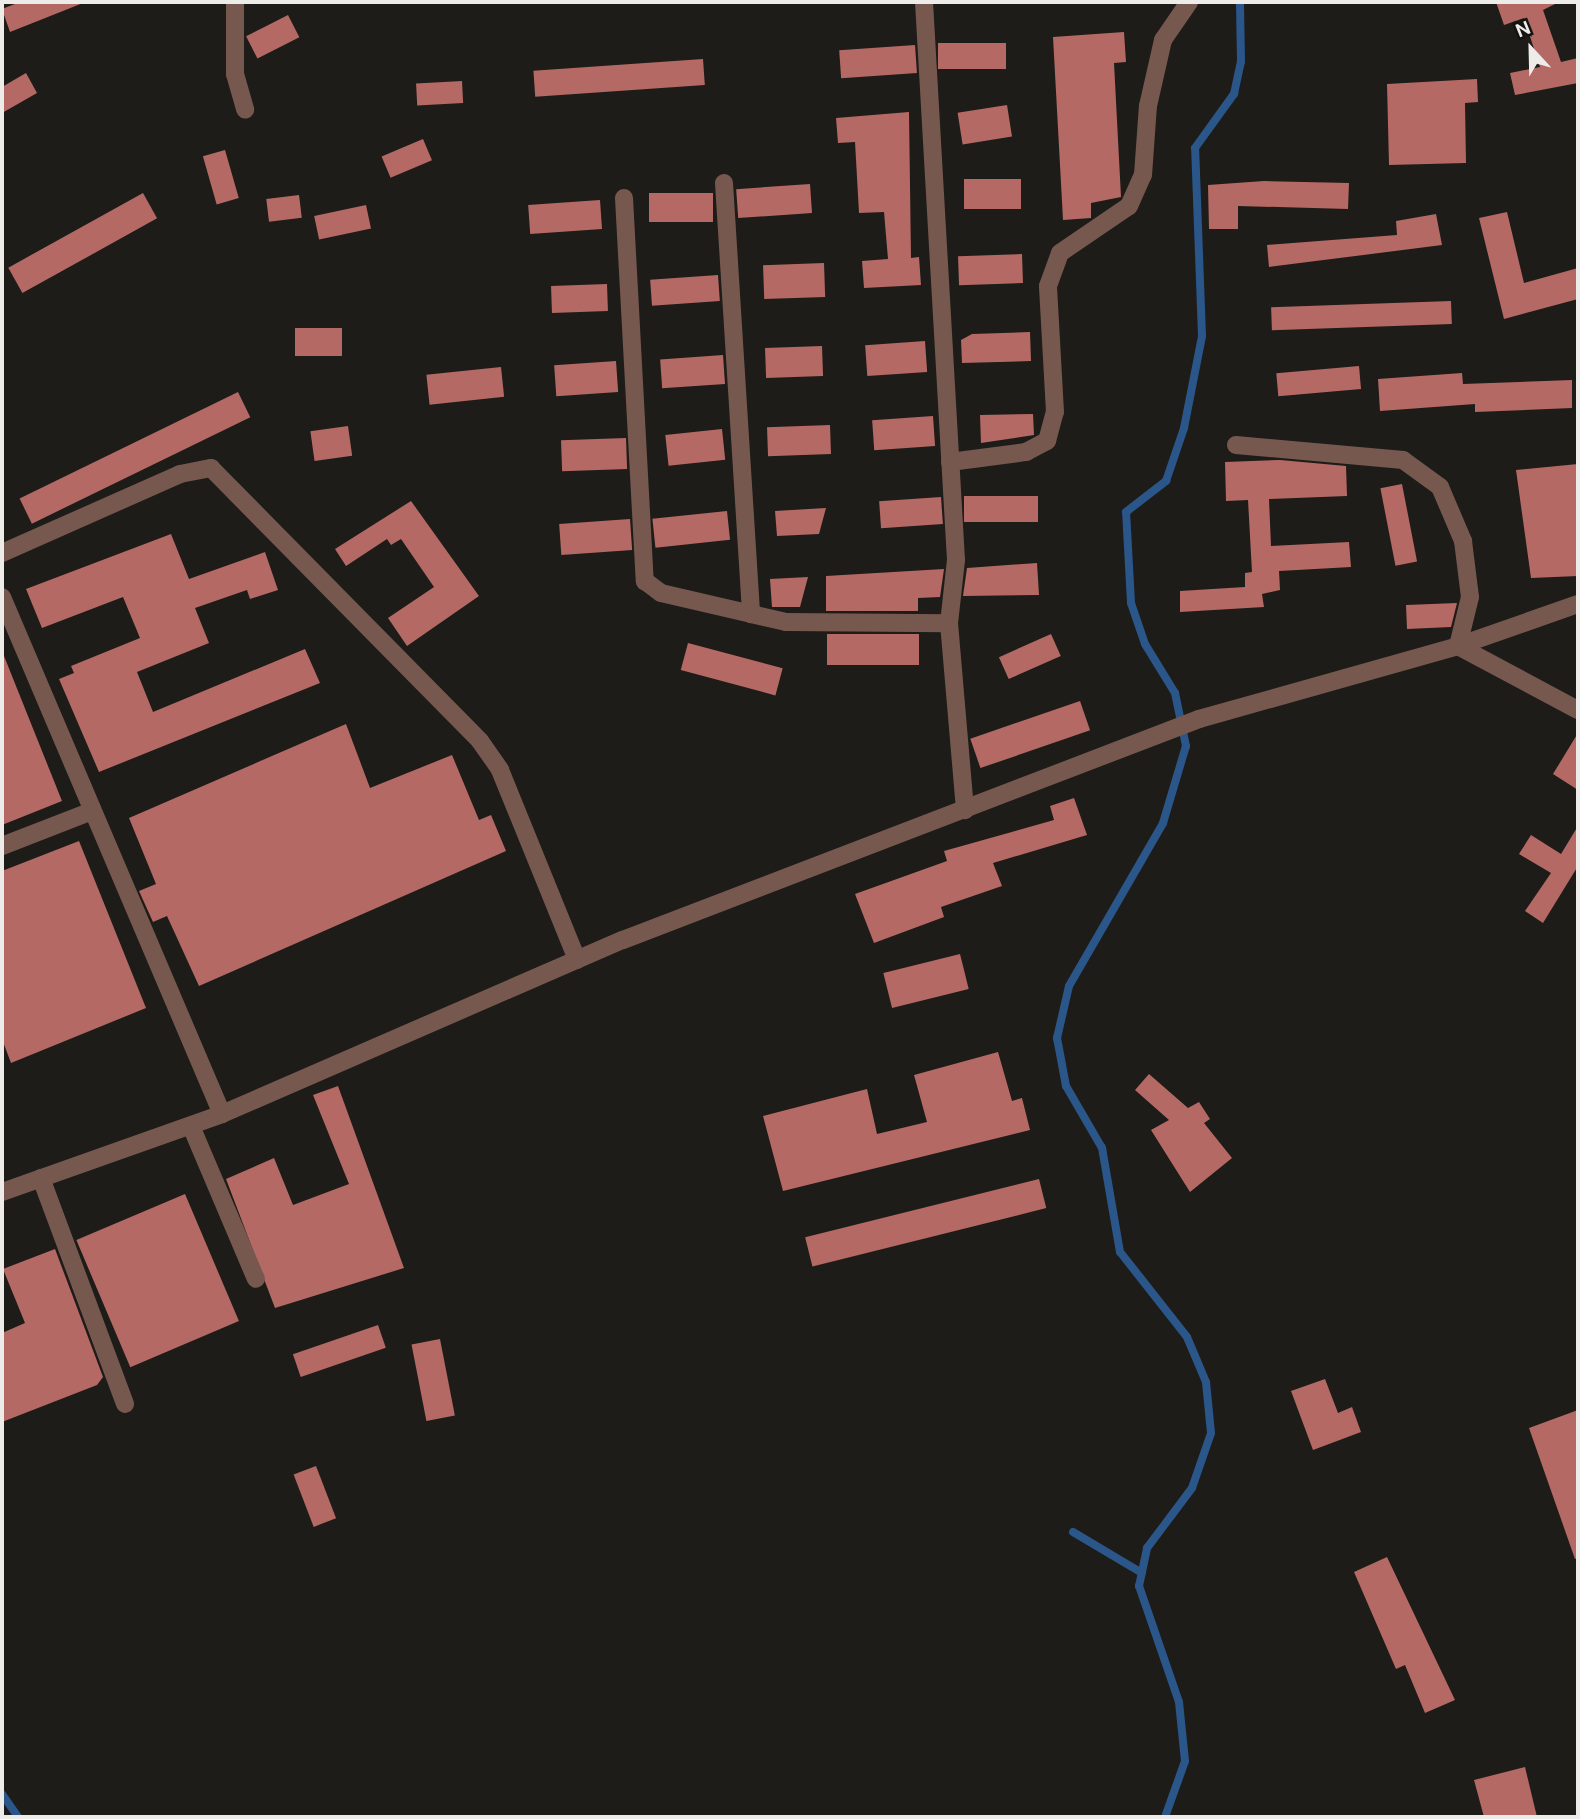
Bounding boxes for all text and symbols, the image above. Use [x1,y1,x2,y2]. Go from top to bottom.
north arrow [1496,14,1566,84]
text: N [1512,15,1534,43]

